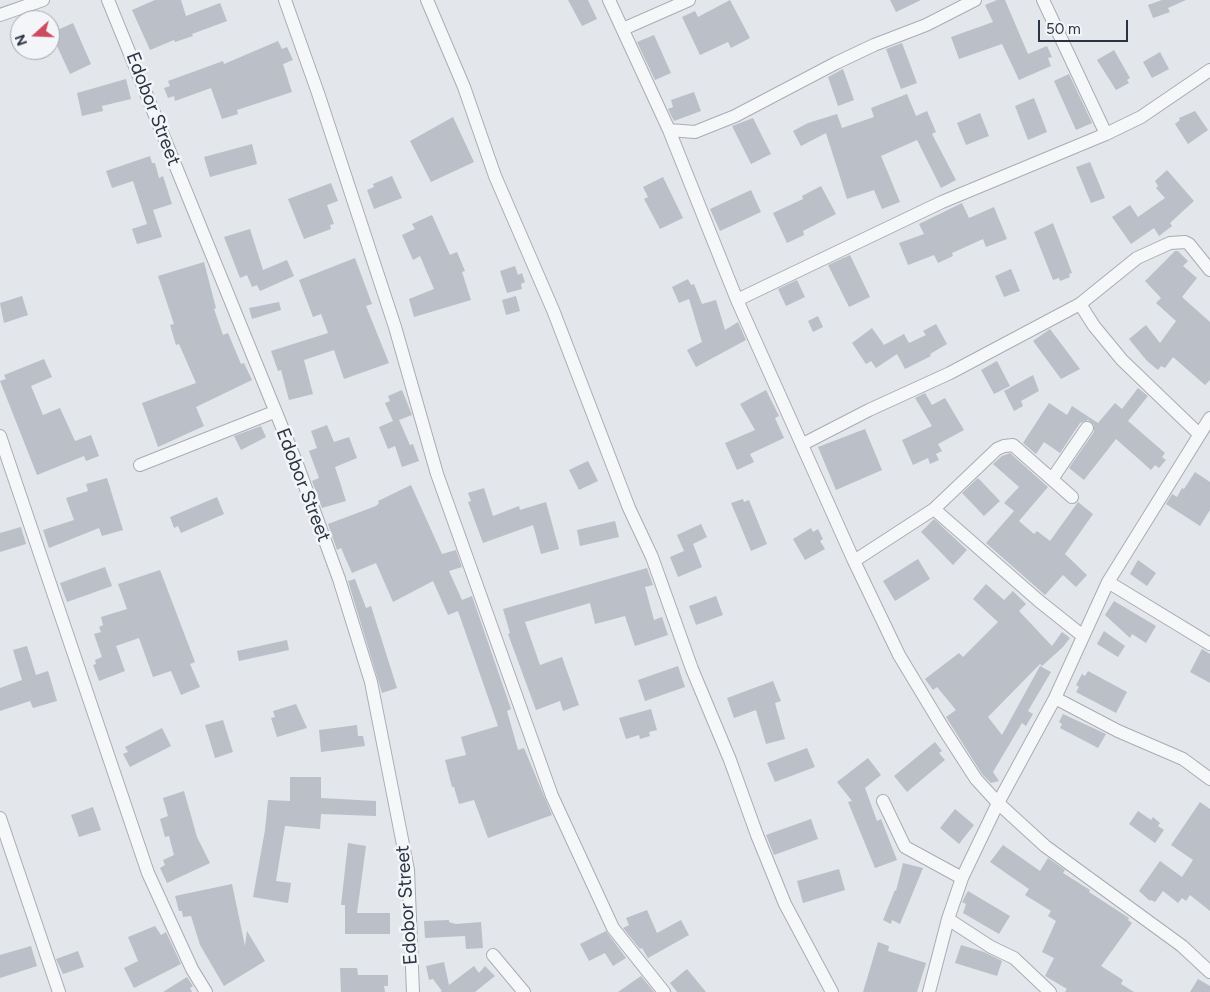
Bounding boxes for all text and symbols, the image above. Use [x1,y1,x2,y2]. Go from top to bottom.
north arrow [10,10,60,60]
scale bar [1040,10,1130,42]
text: 50 m [1046,20,1081,38]
text: N [12,32,31,48]
street label: Edobor Street [121,49,185,169]
street label: Edobor Street [271,425,335,545]
street label: Edobor Street [391,844,423,966]

